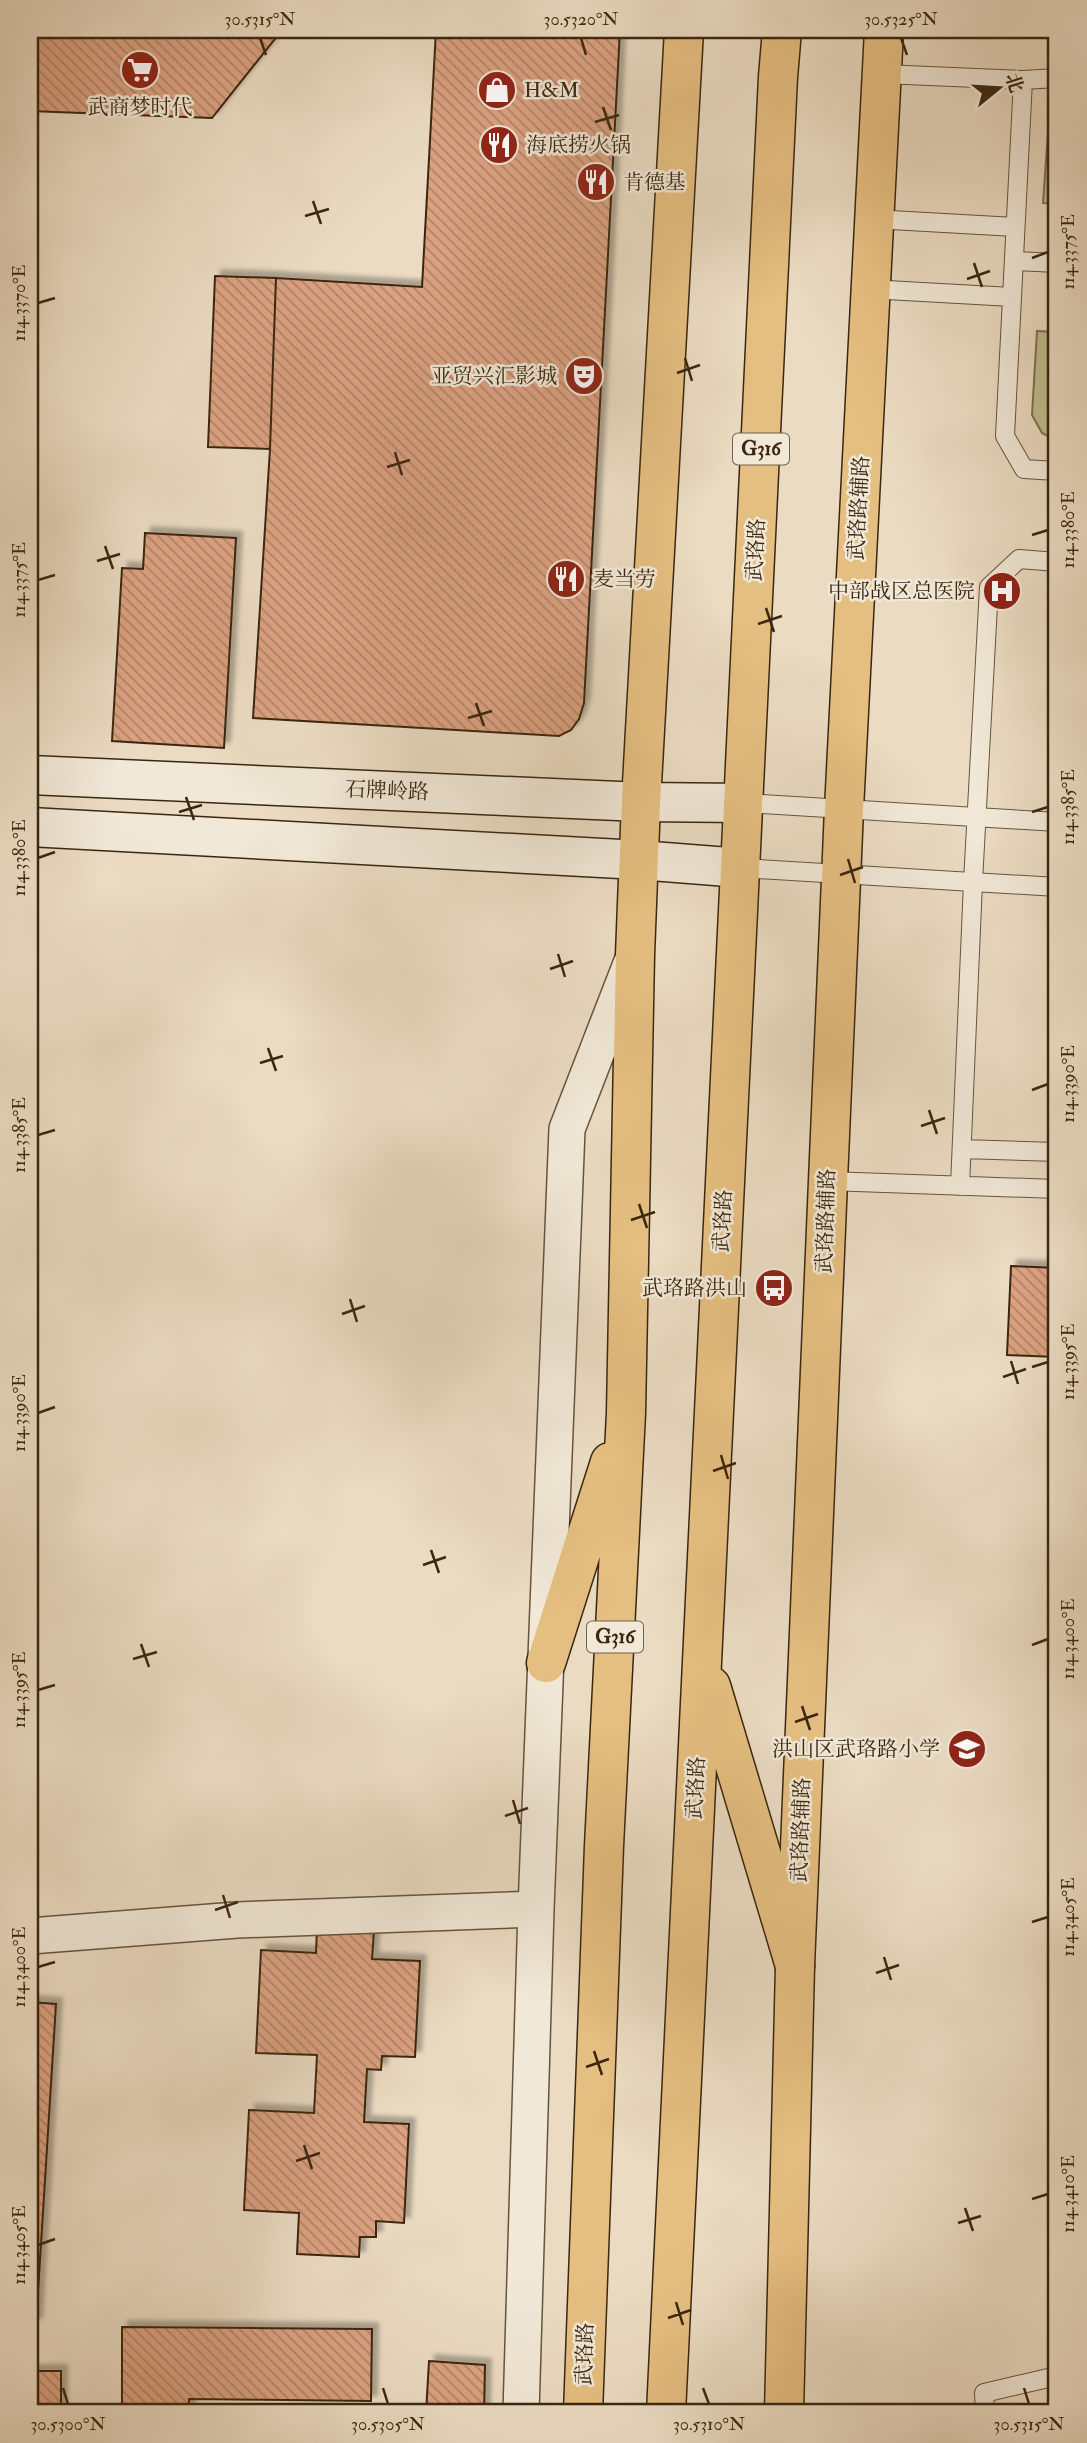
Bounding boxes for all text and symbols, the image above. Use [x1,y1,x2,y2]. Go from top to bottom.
text: 30.5315°N [225,8,295,31]
text: 30.5320°N [544,8,618,31]
text: 30.5325°N [864,8,938,31]
supermarket icon: 武商梦时代 [119,49,161,91]
north arrow [964,52,1034,122]
shop icon: H&M [476,69,518,111]
text: 北 [1000,70,1029,96]
place label: H&M [524,77,579,104]
place label: 武商梦时代 [88,94,193,121]
restaurant icon: 海底捞火锅 [478,124,520,166]
place label: 海底捞火锅 [526,132,631,159]
restaurant icon: 肯德基 [575,161,617,203]
place label: 肯德基 [623,169,686,196]
text: 114.3375°E [1057,214,1080,290]
text: 114.3370°E [8,264,31,342]
theatre icon: 亚贸兴汇影城 [563,355,605,397]
place label: 亚贸兴汇影城 [431,363,557,390]
road number: G316 [733,433,789,464]
street label: 武珞路辅路 [843,455,875,561]
text: 114.3380°E [1057,491,1080,569]
street label: 武珞路 [741,518,771,582]
text: 114.3375°E [8,542,31,618]
restaurant icon: 麦当劳 [545,558,587,600]
place label: 麦当劳 [593,566,656,593]
hospital icon: 中部战区总医院 [981,570,1023,612]
place label: 中部战区总医院 [828,578,975,605]
text: 114.3385°E [1057,769,1080,845]
street label: 石牌岭路 [345,776,429,806]
text: 114.3380°E [8,819,31,897]
text: 114.3390°E [1057,1045,1080,1123]
text: 114.3385°E [8,1097,31,1173]
street label: 武珞路辅路 [811,1168,841,1274]
street label: 武珞路 [708,1189,738,1253]
bus stop icon: 武珞路洪山 [753,1267,795,1309]
place label: 武珞路洪山 [642,1275,747,1302]
text: 114.3395°E [1057,1324,1080,1400]
text: 114.3390°E [8,1374,31,1452]
text: 114.3400°E [1057,1599,1080,1679]
road number: G316 [587,1622,643,1652]
text: 114.3395°E [8,1652,31,1728]
school or university icon: 洪山区武珞路小学 [946,1728,988,1770]
place label: 洪山区武珞路小学 [772,1736,940,1763]
street label: 武珞路 [681,1756,711,1820]
street label: 武珞路辅路 [786,1777,816,1883]
text: 114.3405°E [1057,1877,1080,1957]
text: 114.3400°E [8,1927,31,2007]
text: 114.3410°E [1057,2155,1080,2233]
text: 114.3405°E [8,2205,31,2285]
street label: 武珞路 [570,2322,600,2386]
text: 30.5300°N [30,2413,106,2436]
text: 30.5305°N [351,2413,425,2436]
text: 30.5310°N [673,2413,745,2436]
text: 30.5315°N [994,2413,1064,2436]

